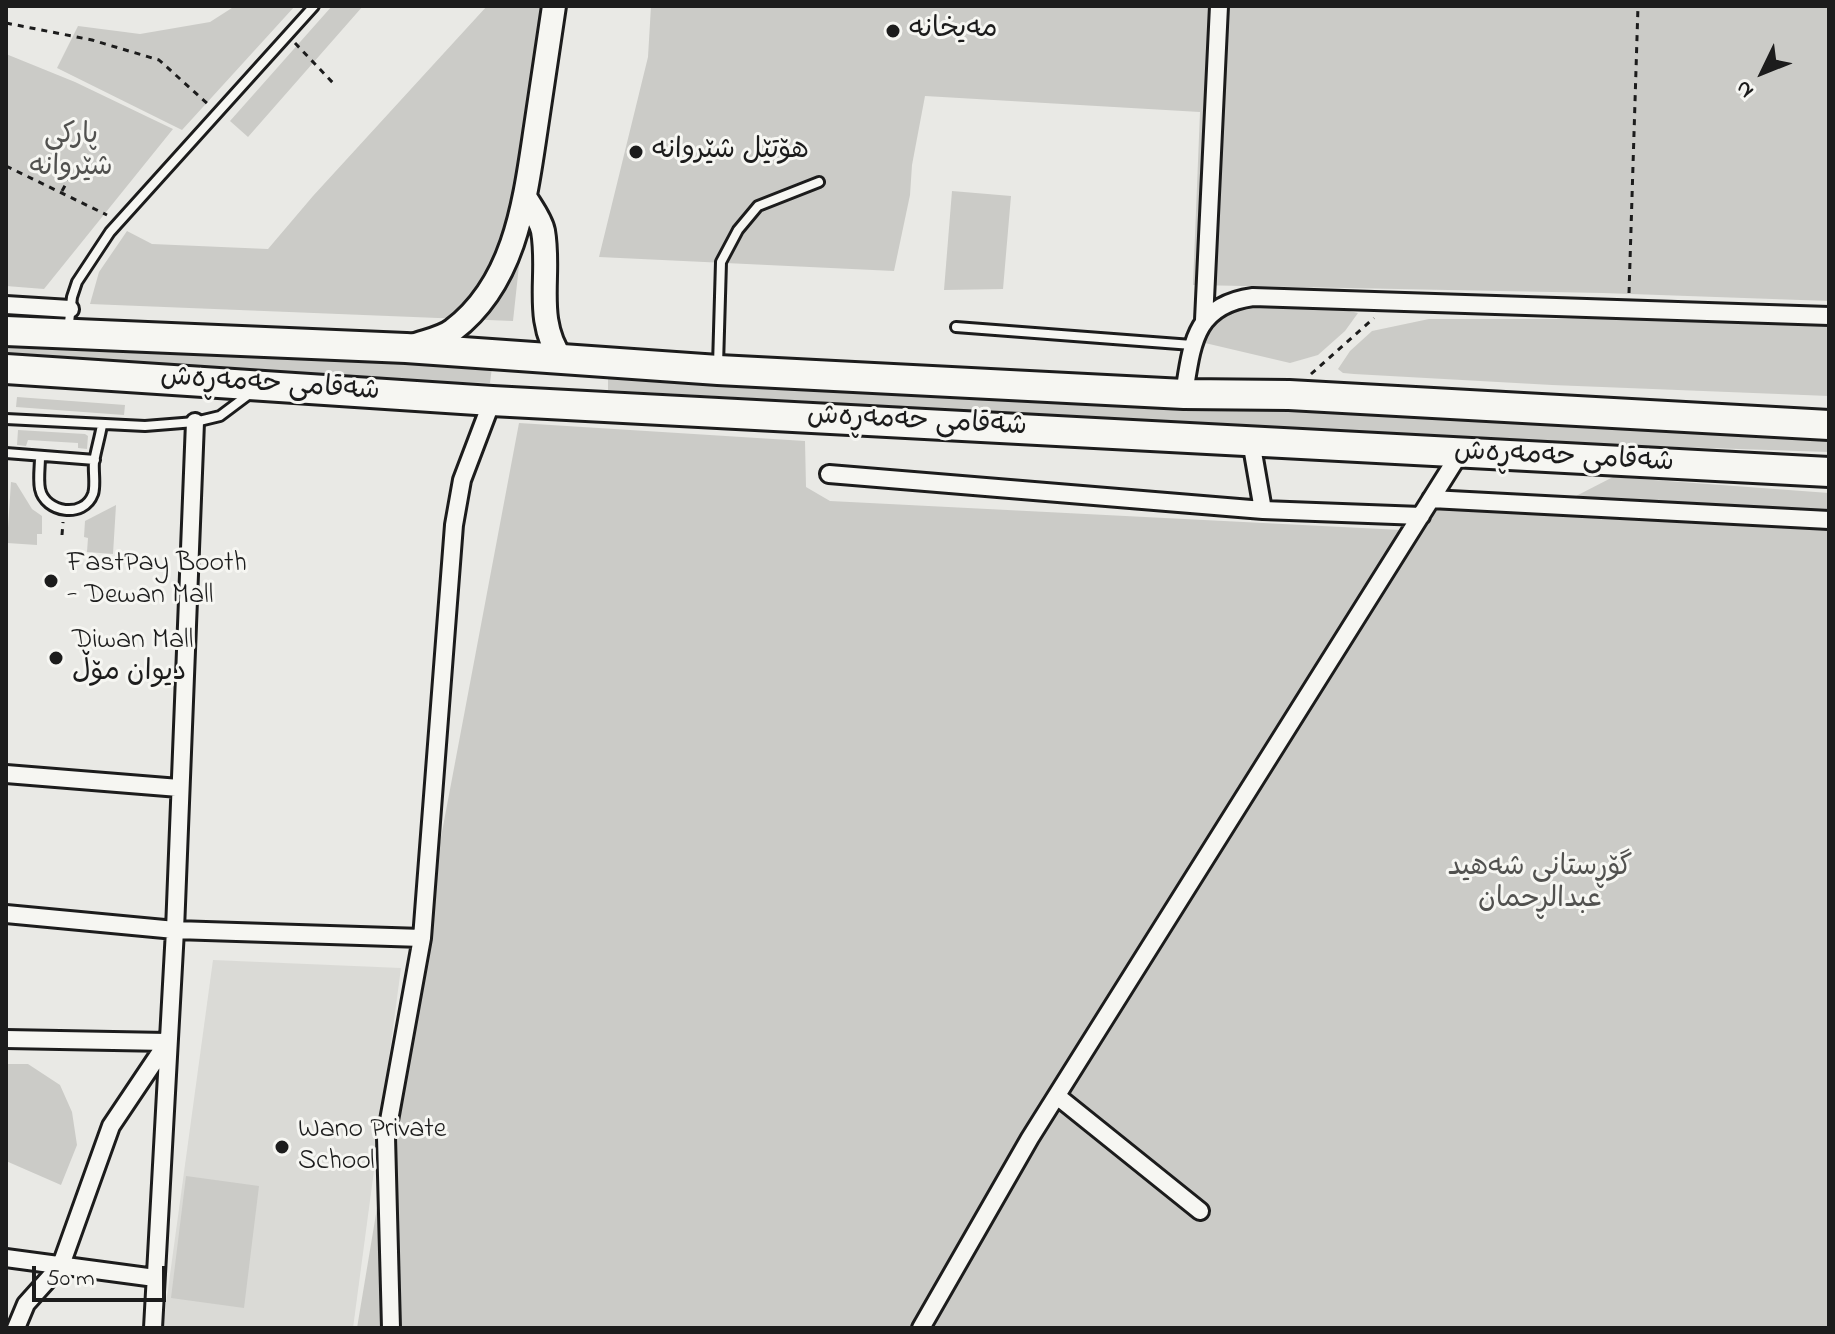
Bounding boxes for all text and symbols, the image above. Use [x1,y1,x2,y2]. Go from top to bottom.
place label: مەیخانە [909,14,998,48]
marker: مەیخانە [884,22,902,40]
north arrow [1723,32,1803,112]
text: N [1729,72,1762,105]
park label: پارکی شێروانە [29,120,113,186]
place label: هۆتێل شێروانە [652,135,809,169]
marker: هۆتێل شێروانە [627,143,645,161]
street label: شەقامی حەمەڕەش [159,362,381,410]
street label: شەقامی حەمەڕەش [806,400,1028,446]
street label: شەقامی حەمەڕەش [1453,436,1675,482]
place label: FastPay Booth - Dewan Mall [67,548,247,614]
marker: FastPay Booth - Dewan Mall [42,572,60,590]
place label: Diwan Mall دیوان مۆڵ [72,625,193,691]
marker: Diwan Mall دیوان مۆڵ [47,649,65,667]
park label: گۆڕستانی شەهید عبدالڕحمان [1448,852,1632,918]
place label: Wano Private School [298,1114,446,1180]
marker: Wano Private School [273,1138,291,1156]
scale bar [36,1250,170,1300]
text: 50 m [46,1262,95,1297]

